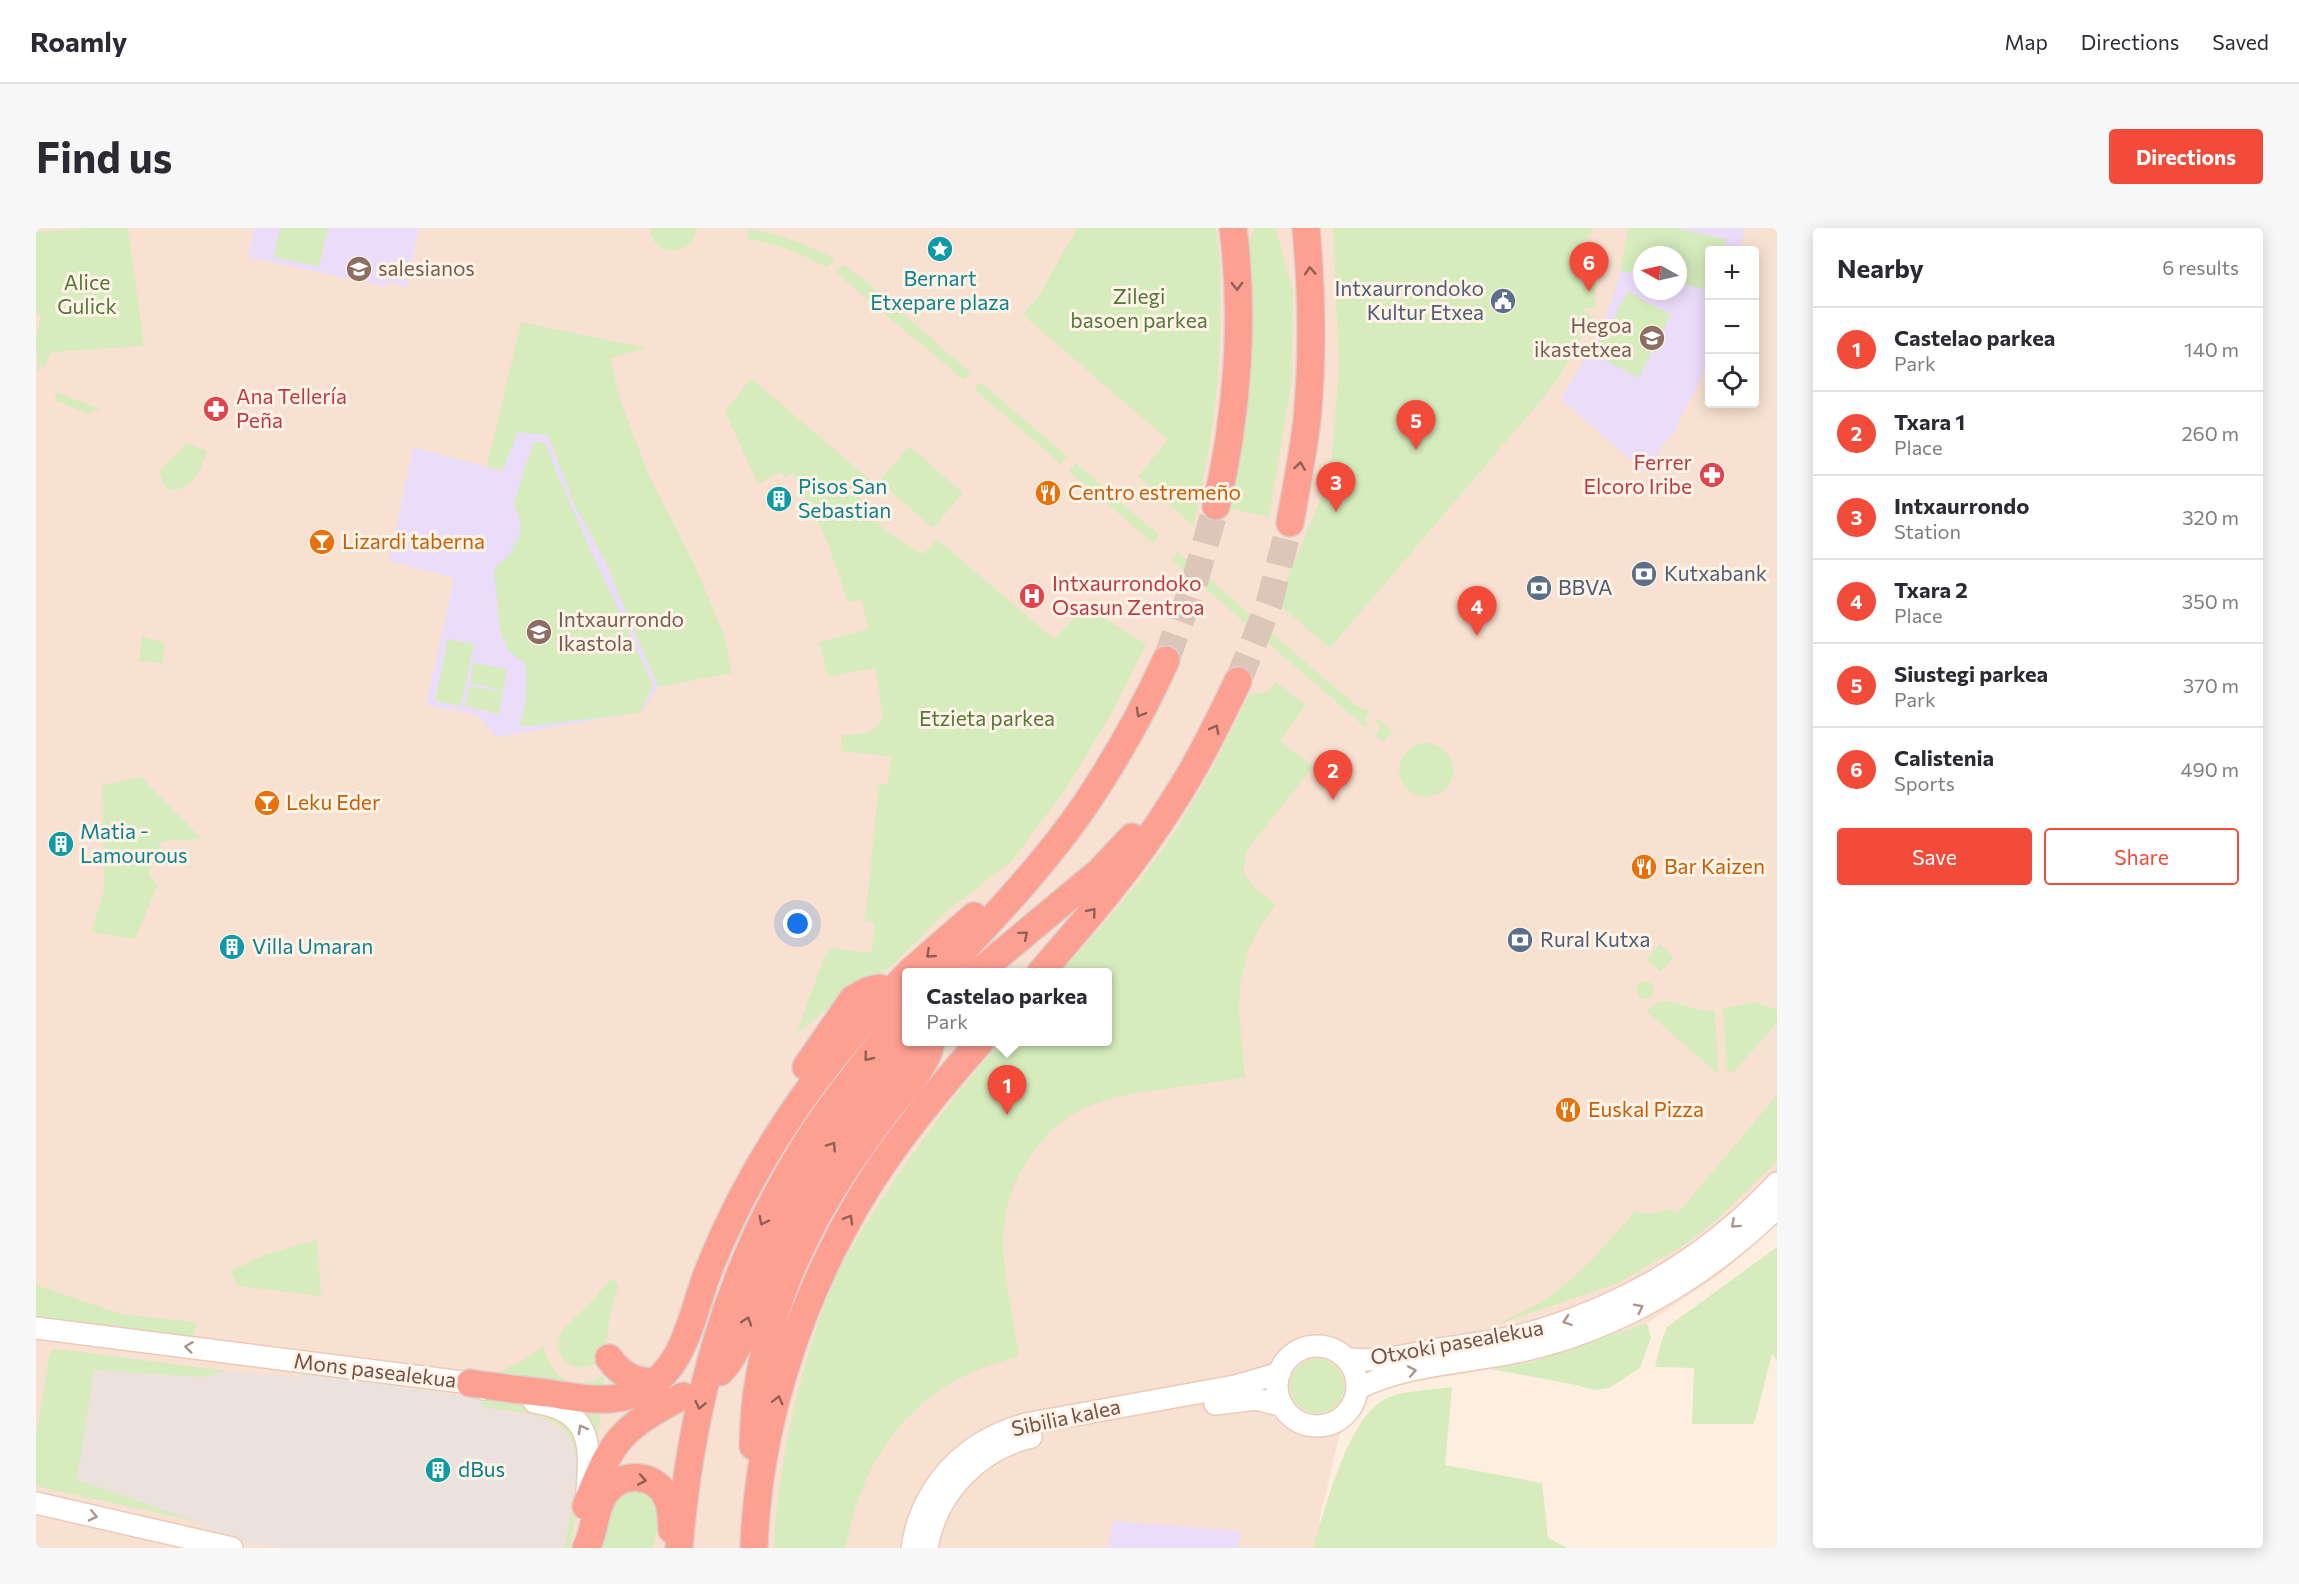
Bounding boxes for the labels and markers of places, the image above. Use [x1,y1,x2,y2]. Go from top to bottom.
place icon: Bernart Etxepare plaza [925,234,955,264]
pin: 6 [1570,242,1608,292]
school or university icon: salesianos [344,254,374,284]
place label: salesianos [378,255,475,280]
place label: Bernart Etxepare plaza [870,265,1010,314]
place label: Intxaurrondoko Kultur Etxea [1334,275,1484,324]
public building icon: Intxaurrondoko Kultur Etxea [1488,286,1518,316]
place label: Hegoa ikastetxea [1534,312,1632,361]
school or university icon: Hegoa ikastetxea [1637,323,1667,353]
place label: Ana Tellería Peña [236,383,347,432]
pharmacy icon: Ana Tellería Peña [201,394,231,424]
pin: 5 [1396,400,1436,450]
place label: Ferrer Elcoro Iribe [1584,449,1692,498]
pharmacy icon: Ferrer Elcoro Iribe [1697,460,1727,490]
pin: 3 [1316,462,1356,512]
place label: Pisos San Sebastian [798,473,891,522]
restaurant icon: Centro estremeño [1033,478,1063,508]
place label: Centro estremeño [1068,479,1241,504]
building icon: Pisos San Sebastian [764,484,794,514]
bar icon: Lizardi taberna [307,527,337,557]
place label: Lizardi taberna [342,528,485,553]
bank icon: Kutxabank [1629,559,1659,589]
place label: Kutxabank [1664,560,1767,585]
place label: Intxaurrondoko Osasun Zentroa [1052,570,1204,619]
bank icon: BBVA [1524,573,1554,603]
place label: BBVA [1558,574,1612,599]
hospital icon: Intxaurrondoko Osasun Zentroa [1017,581,1047,611]
pin: 4 [1458,586,1496,636]
place label: Intxaurrondo Ikastola [558,606,684,655]
school or university icon: Intxaurrondo Ikastola [524,617,554,647]
pin: 2 [1314,750,1352,800]
bar icon: Leku Eder [252,788,282,818]
place label: Leku Eder [286,789,380,814]
place label: Matia - Lamourous [80,818,187,867]
building icon: Matia - Lamourous [46,829,76,859]
restaurant icon: Bar Kaizen [1629,852,1659,882]
place label: Bar Kaizen [1664,853,1765,878]
bank icon: Rural Kutxa [1505,925,1535,955]
place label: Rural Kutxa [1540,926,1651,951]
building icon: Villa Umaran [217,932,247,962]
place label: Villa Umaran [252,933,373,958]
pin: 1 [988,1066,1026,1115]
restaurant icon: Euskal Pizza [1553,1095,1583,1125]
place label: Euskal Pizza [1588,1096,1704,1121]
building icon: dBus [423,1455,453,1485]
place label: dBus [458,1456,505,1481]

